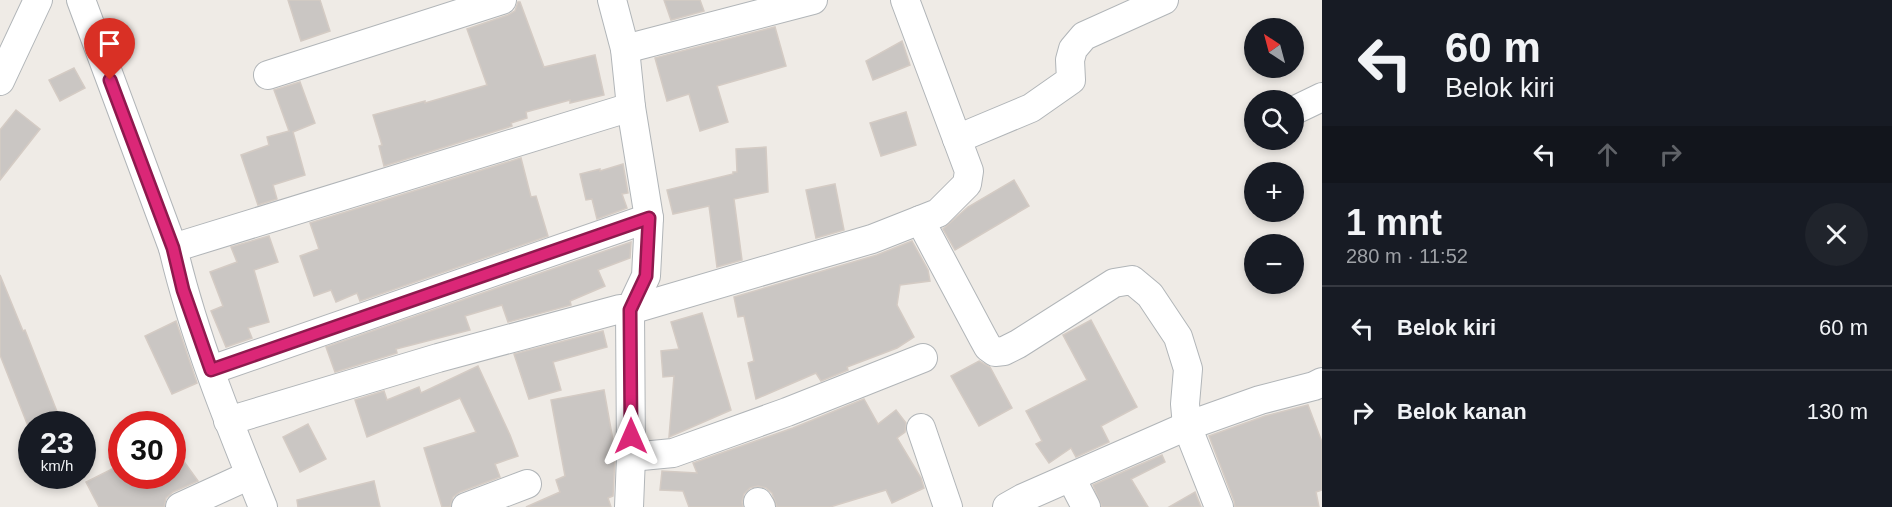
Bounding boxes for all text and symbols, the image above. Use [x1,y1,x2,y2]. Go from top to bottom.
pin [84,18,135,80]
north arrow [1244,18,1304,78]
map controls [1244,18,1304,294]
icon: left [1346,24,1424,102]
text: 60 m [1445,24,1541,71]
icon: arrive [93,27,126,60]
text: Belok kiri [1445,73,1555,103]
button: search [1244,90,1304,150]
icon: left [1528,138,1561,171]
icon: ahead [1591,138,1624,171]
icon: right [1654,138,1687,171]
button: + [1244,162,1304,222]
text: 1 mnt [1346,202,1442,243]
button: close [1805,203,1868,266]
button: − [1244,234,1304,294]
text: 280 m · 11:52 [1346,245,1468,267]
icon: left [1346,312,1379,345]
text: Belok kiri [1397,315,1496,340]
text: 60 m [1819,315,1868,340]
icon: right [1346,396,1379,429]
text: Belok kanan [1397,399,1527,424]
text: 130 m [1807,399,1868,424]
position arrow [599,404,663,468]
speed limit sign: 30 [108,411,186,489]
text: 23 [40,426,74,459]
text: km/h [41,457,73,474]

